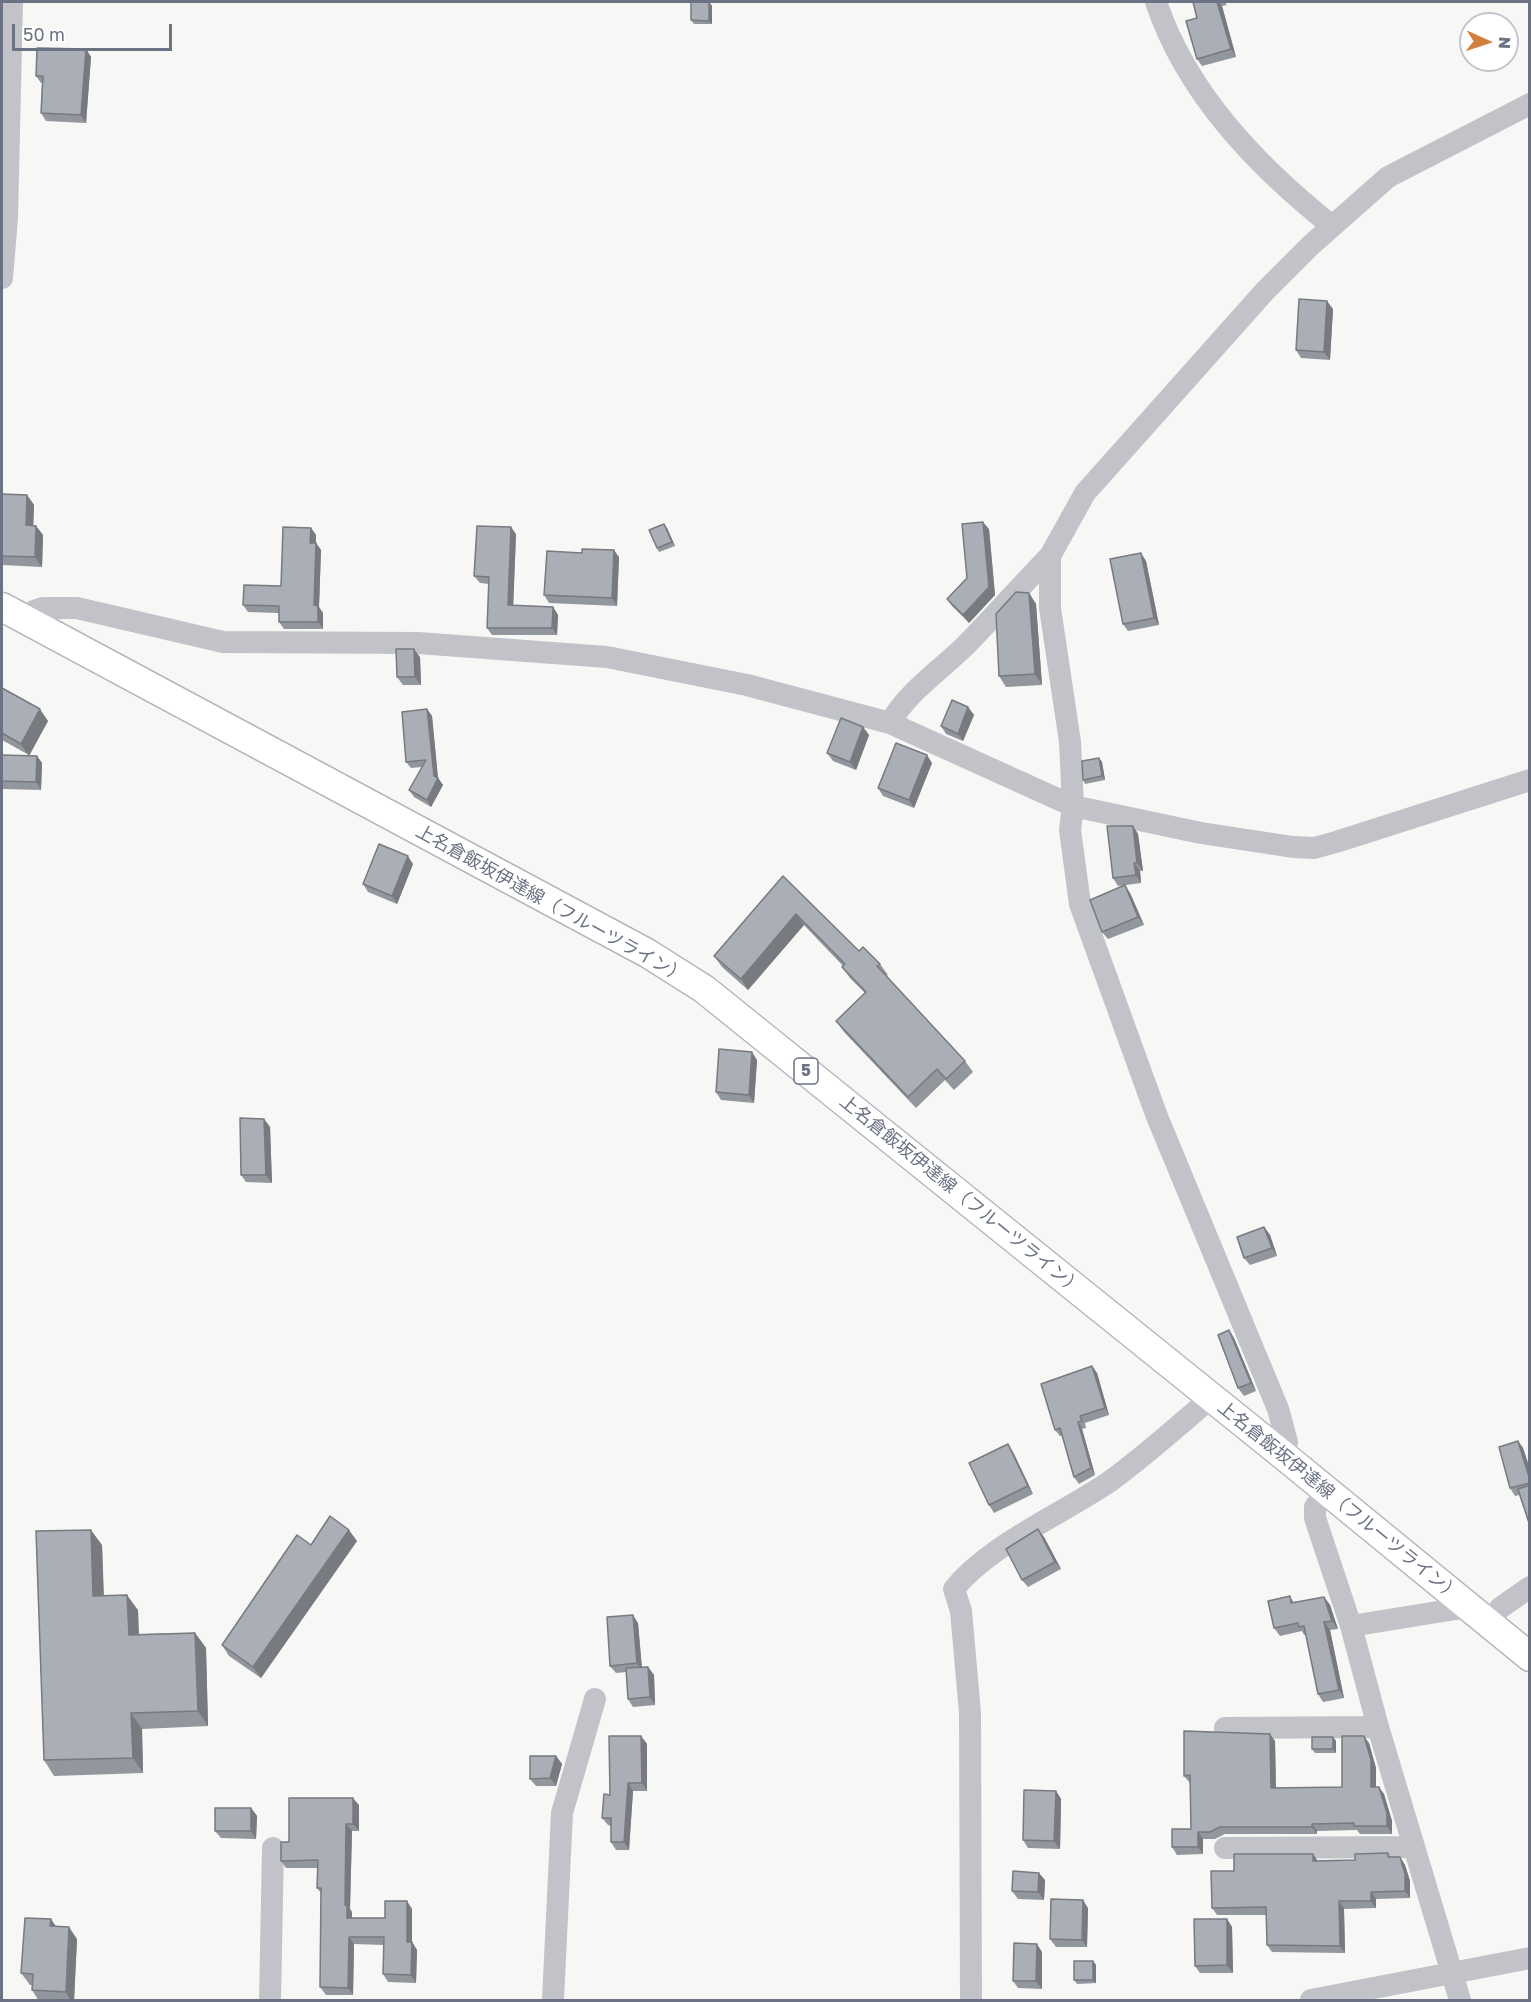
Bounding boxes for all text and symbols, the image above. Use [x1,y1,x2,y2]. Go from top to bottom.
scale bar [15,12,176,50]
north arrow [1459,12,1519,72]
text: 50 m [23,23,65,45]
text: N [1495,36,1515,49]
street label: 上名倉飯坂伊達線（フルーツライン） [412,820,690,988]
road number: 5 [794,1058,818,1084]
street label: 上名倉飯坂伊達線（フルーツライン） [835,1090,1087,1300]
street label: 上名倉飯坂伊達線（フルーツライン） [1213,1396,1465,1606]

